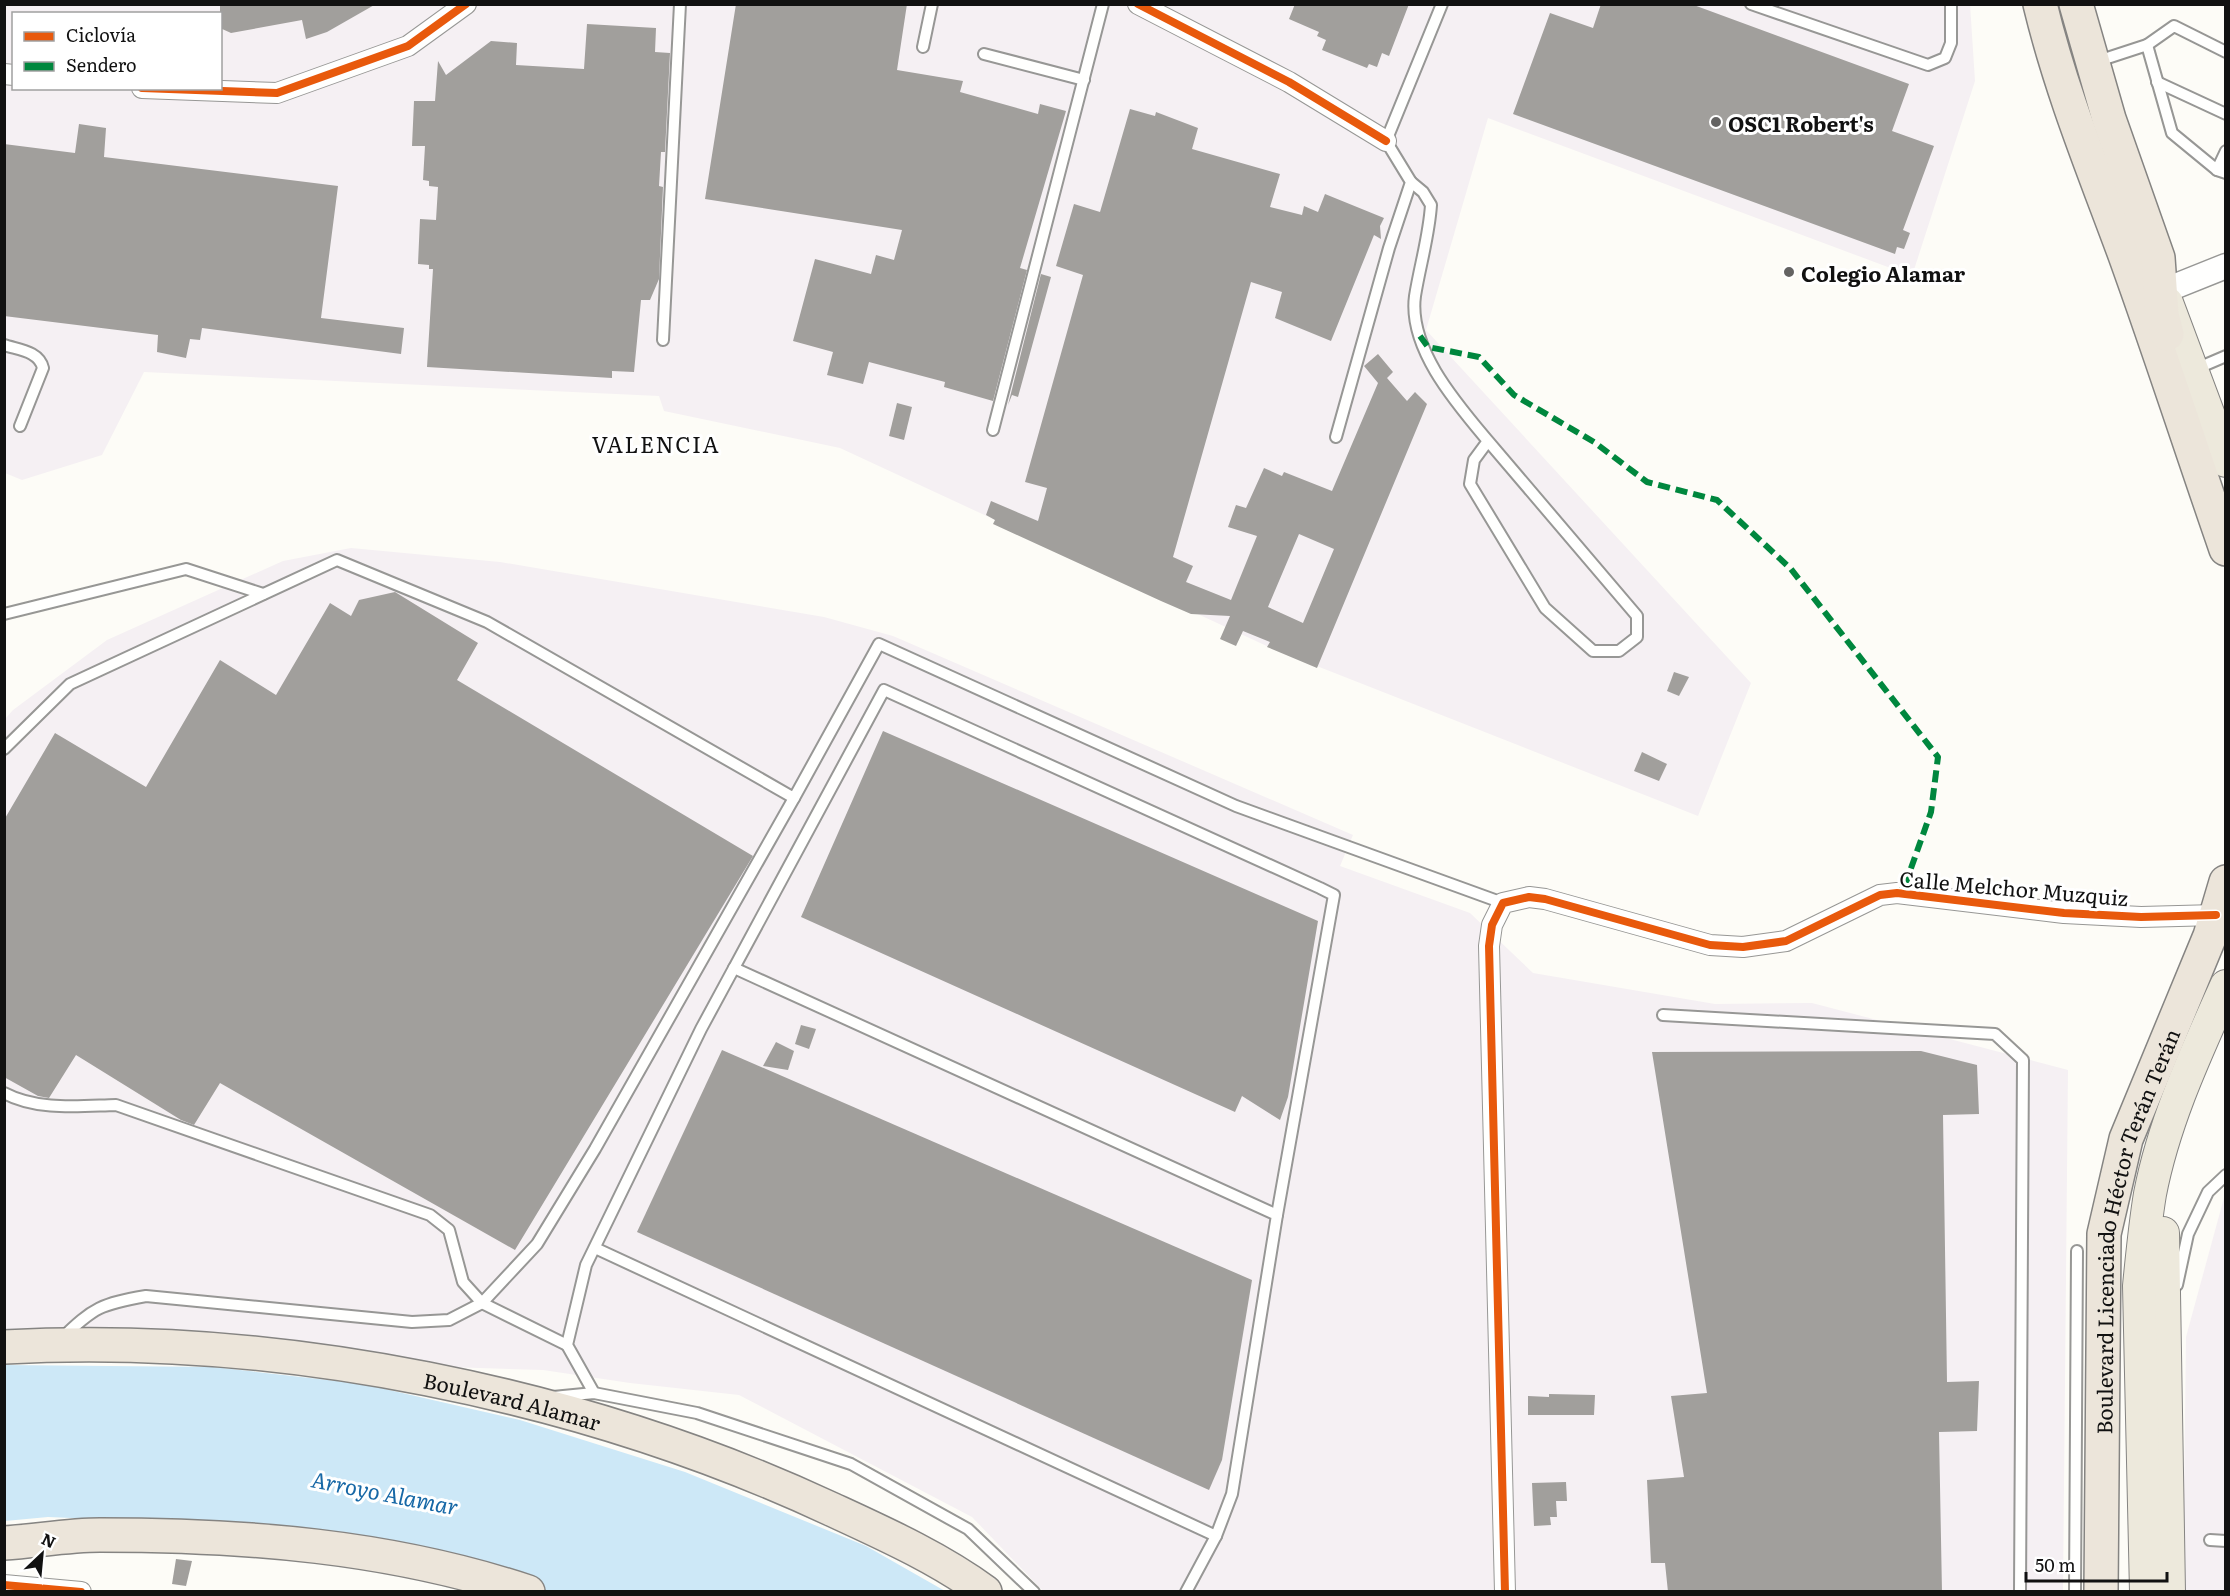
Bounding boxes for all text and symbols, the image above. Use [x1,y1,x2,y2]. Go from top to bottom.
legend [12,12,222,90]
text: Ciclovía [66,21,136,48]
text: Sendero [66,51,137,78]
place label: OSC1 Robert's [1728,107,1874,138]
marker: OSC1 Robert's [1709,115,1723,129]
place label: Colegio Alamar [1801,257,1966,288]
marker: Colegio Alamar [1782,265,1796,279]
district label: VALENCIA [592,427,720,460]
street label: Calle Melchor Muzquiz [1898,862,2130,912]
street label: Boulevard Licenciado Héctor Terán Terán [2087,1023,2186,1435]
street label: Boulevard Alamar [421,1363,605,1437]
water label: Arroyo Alamar [309,1462,461,1522]
north arrow [12,1524,72,1584]
text: N [38,1526,60,1553]
scale bar [2026,1545,2167,1583]
text: 50 m [2035,1551,2076,1578]

